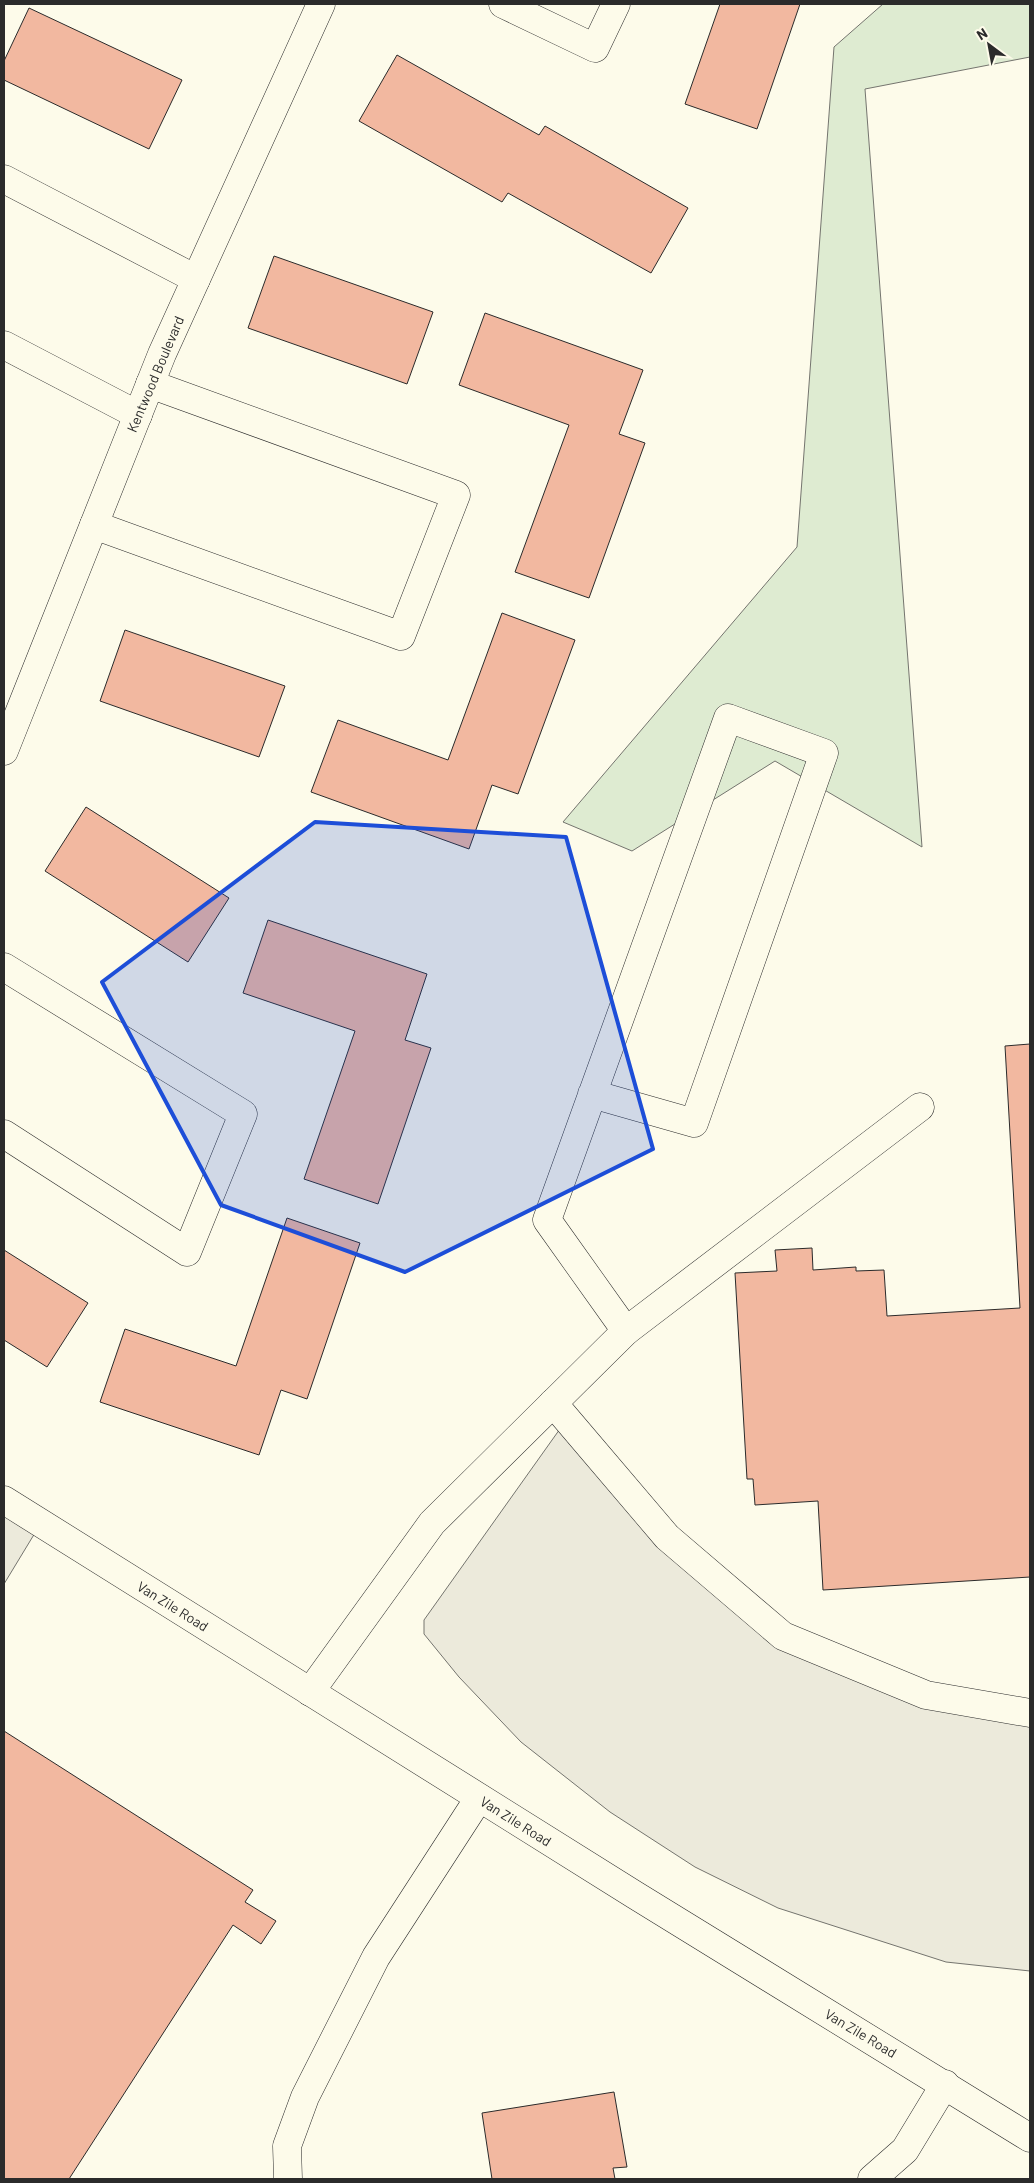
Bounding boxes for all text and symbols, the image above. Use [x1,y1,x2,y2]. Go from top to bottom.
north arrow [964,20,1014,70]
text: N [973,24,990,43]
street label: Kentwood Boulevard [123,313,187,435]
street label: Van Zile Road [134,1577,212,1635]
street label: Van Zile Road [477,1792,555,1850]
street label: Van Zile Road [822,2005,900,2061]

